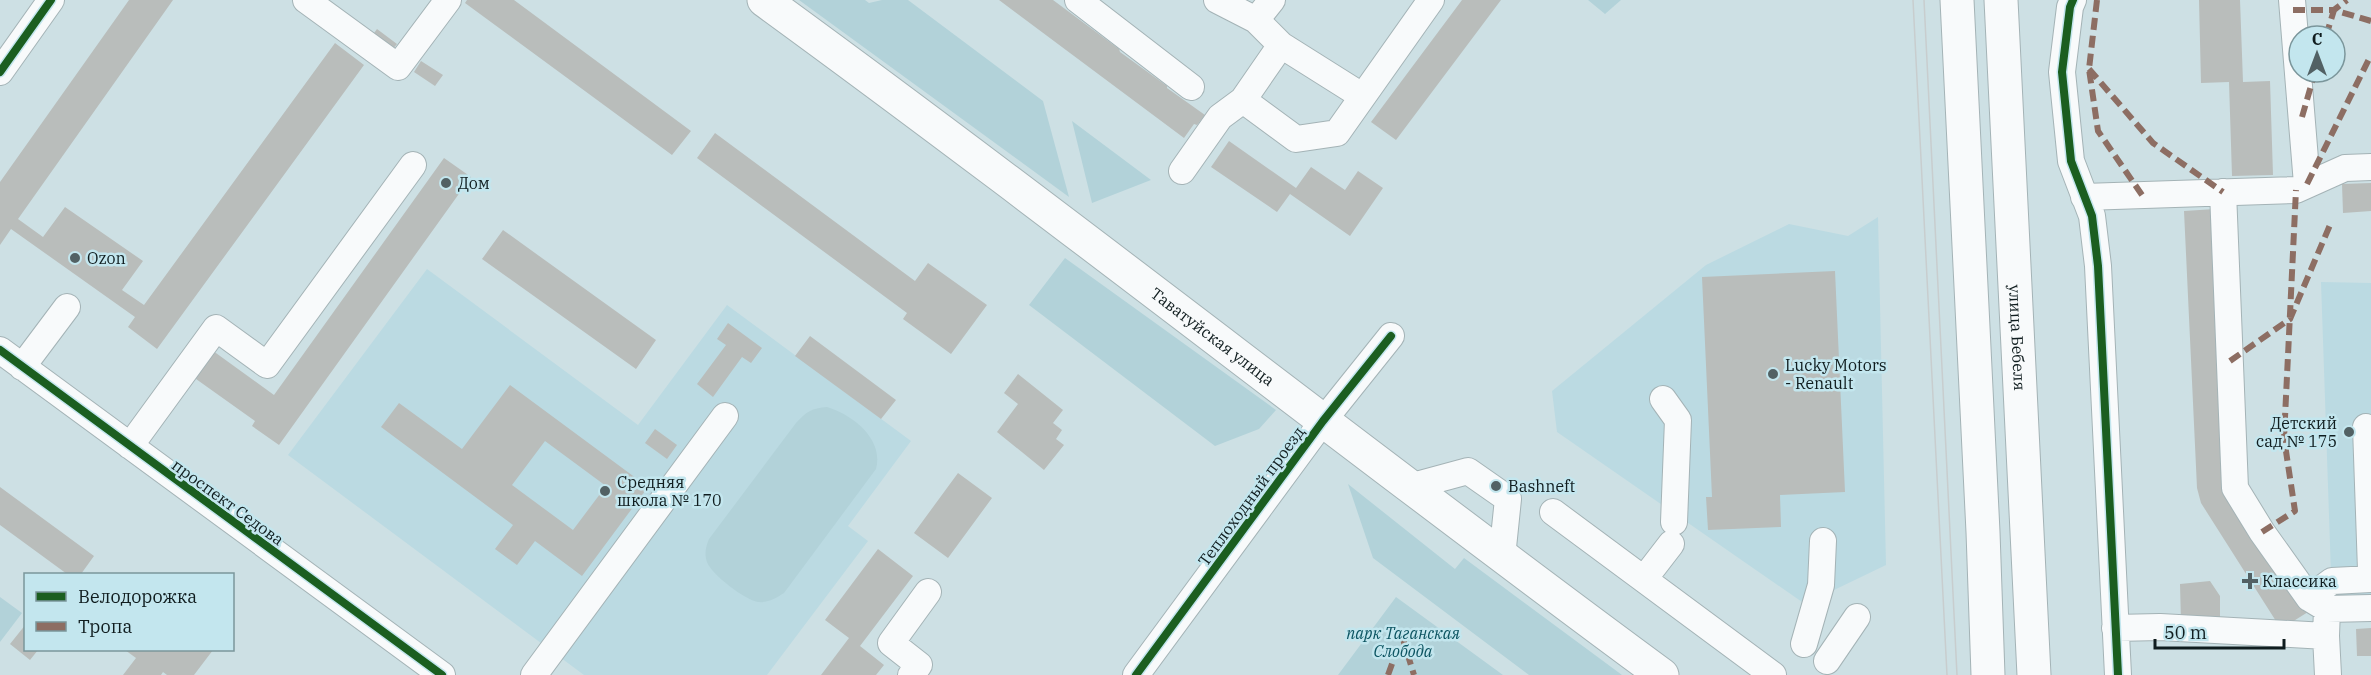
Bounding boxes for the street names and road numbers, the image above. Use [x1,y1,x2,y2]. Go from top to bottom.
street label: Таватуйская улица [1147,283,1279,390]
street label: улица Бебеля [2005,284,2030,391]
street label: Теплоходный проезд [1193,422,1309,570]
street label: проспект Седова [168,455,288,549]

